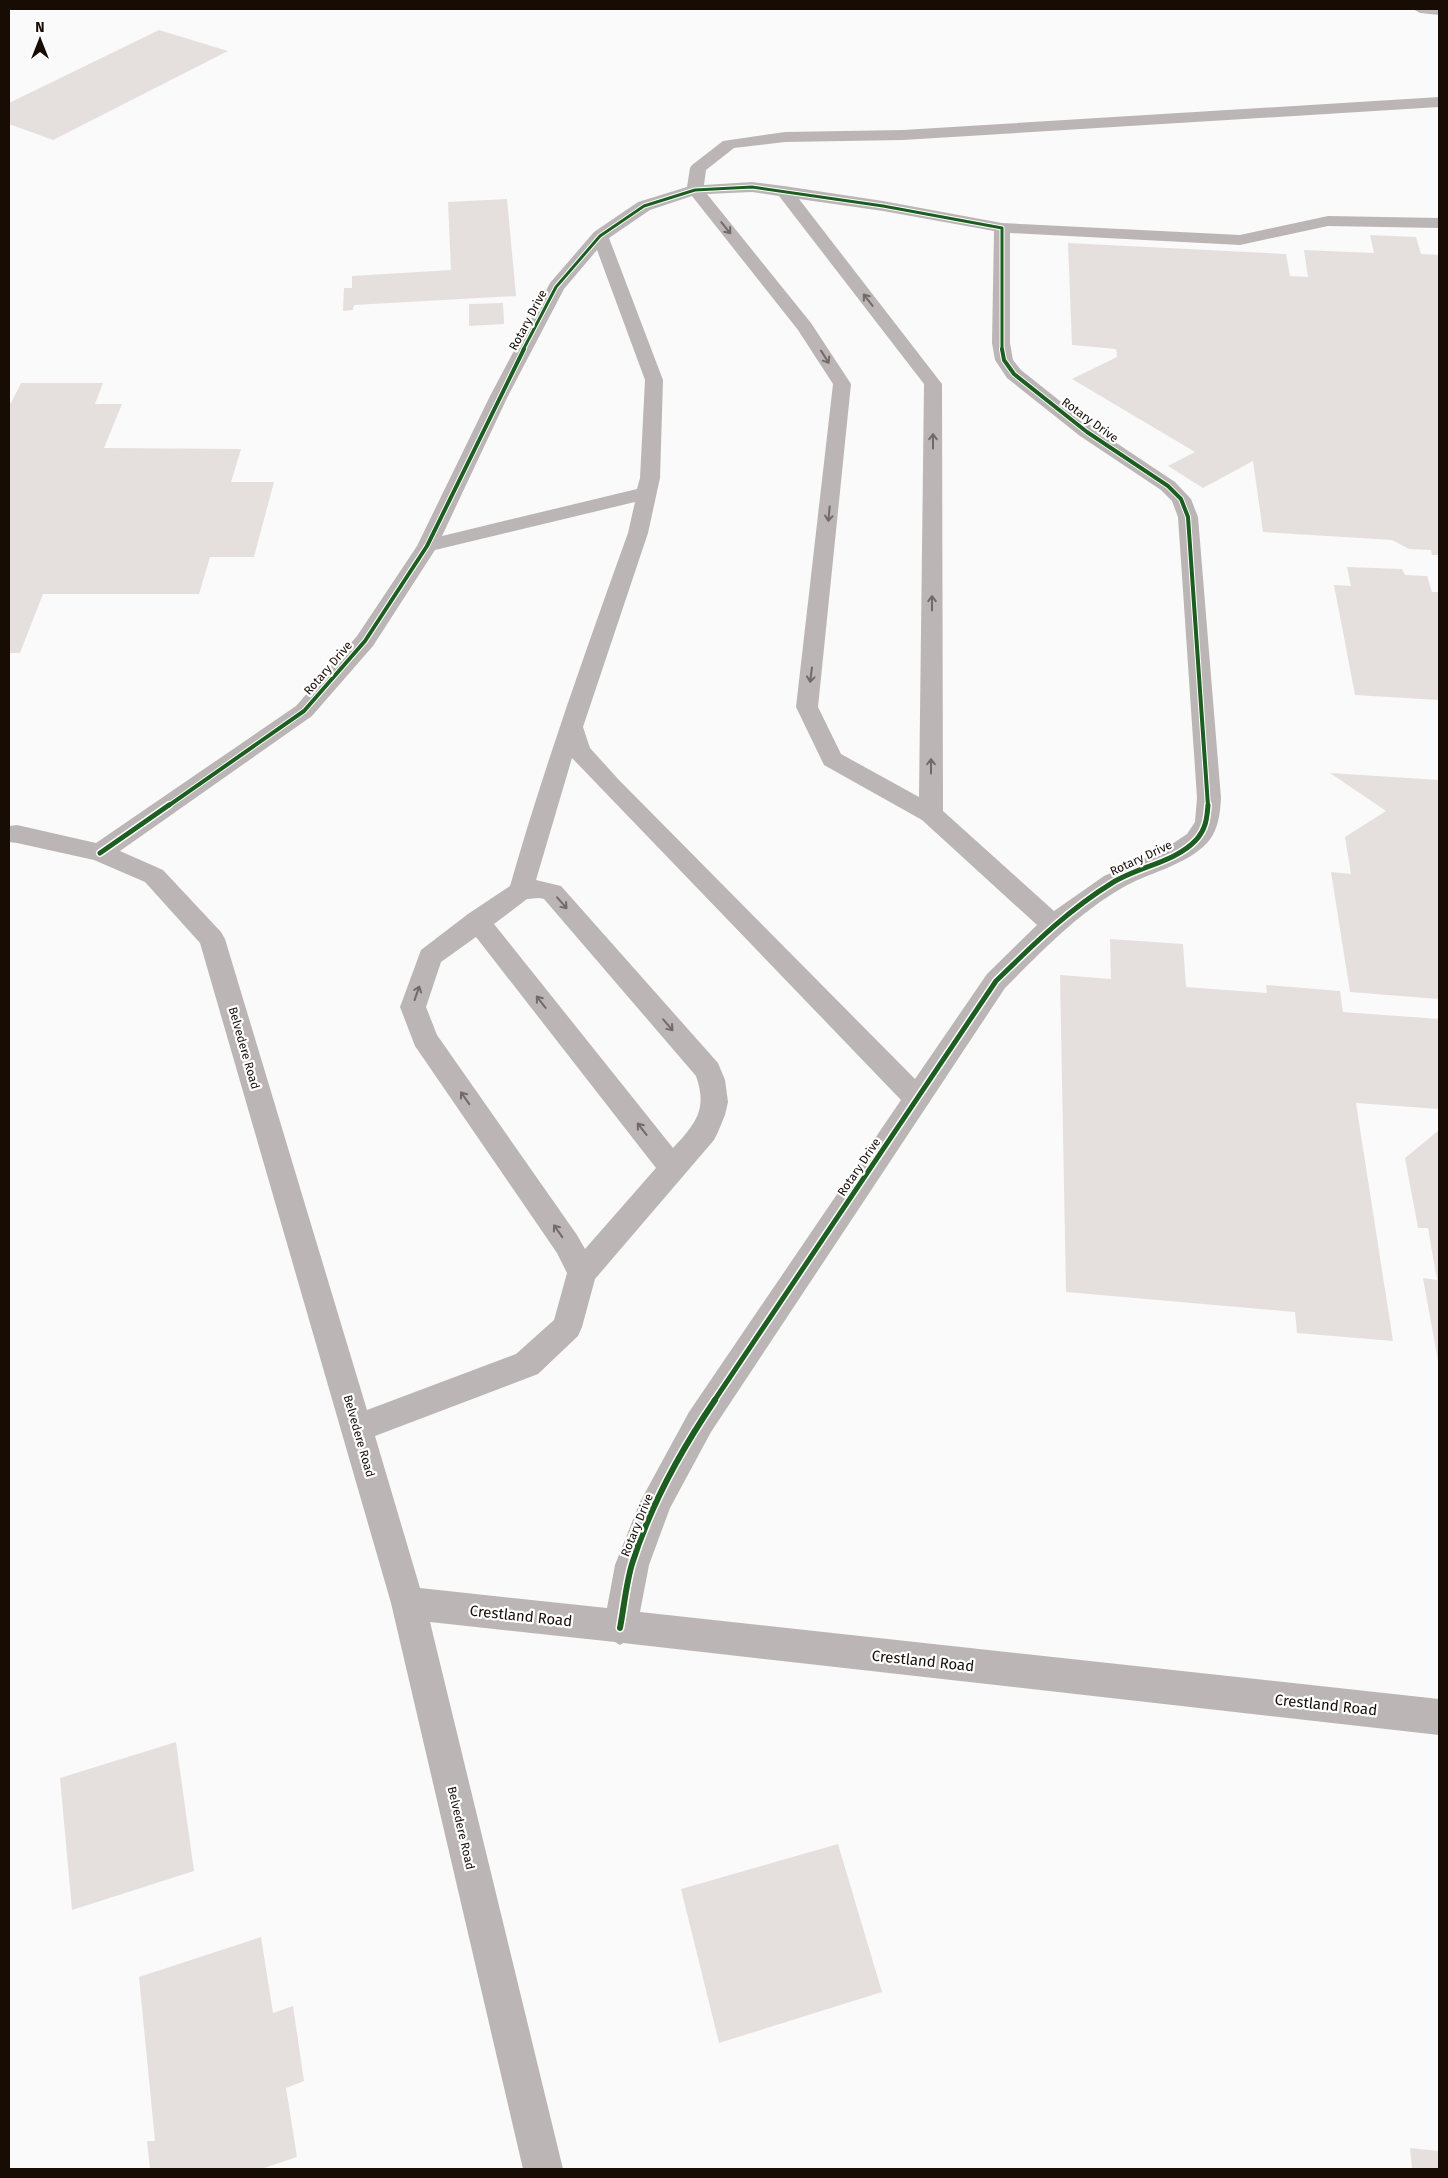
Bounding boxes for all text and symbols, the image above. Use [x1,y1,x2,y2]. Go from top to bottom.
north arrow [15,15,65,65]
text: N [35,19,45,36]
one-way arrow [720,221,731,234]
street label: Rotary Drive [506,287,550,353]
one-way arrow [863,294,874,307]
one-way arrow [820,349,830,363]
street label: Rotary Drive [1059,395,1121,445]
one-way arrow [928,433,938,449]
one-way arrow [824,505,834,521]
one-way arrow [927,595,937,612]
street label: Rotary Drive [301,638,355,698]
one-way arrow [806,667,816,683]
one-way arrow [926,758,936,774]
street label: Rotary Drive [1108,838,1174,878]
one-way arrow [556,896,567,909]
one-way arrow [413,986,422,1002]
one-way arrow [535,996,546,1009]
street label: Belvedere Road [226,1005,262,1091]
one-way arrow [662,1019,674,1032]
one-way arrow [460,1091,470,1105]
one-way arrow [637,1122,647,1136]
street label: Rotary Drive [835,1135,883,1199]
one-way arrow [553,1225,563,1239]
street label: Belvedere Road [341,1393,377,1479]
street label: Rotary Drive [618,1491,656,1559]
street label: Crestland Road [469,1602,573,1630]
street label: Crestland Road [871,1647,975,1675]
street label: Crestland Road [1274,1691,1378,1719]
street label: Belvedere Road [445,1785,477,1871]

